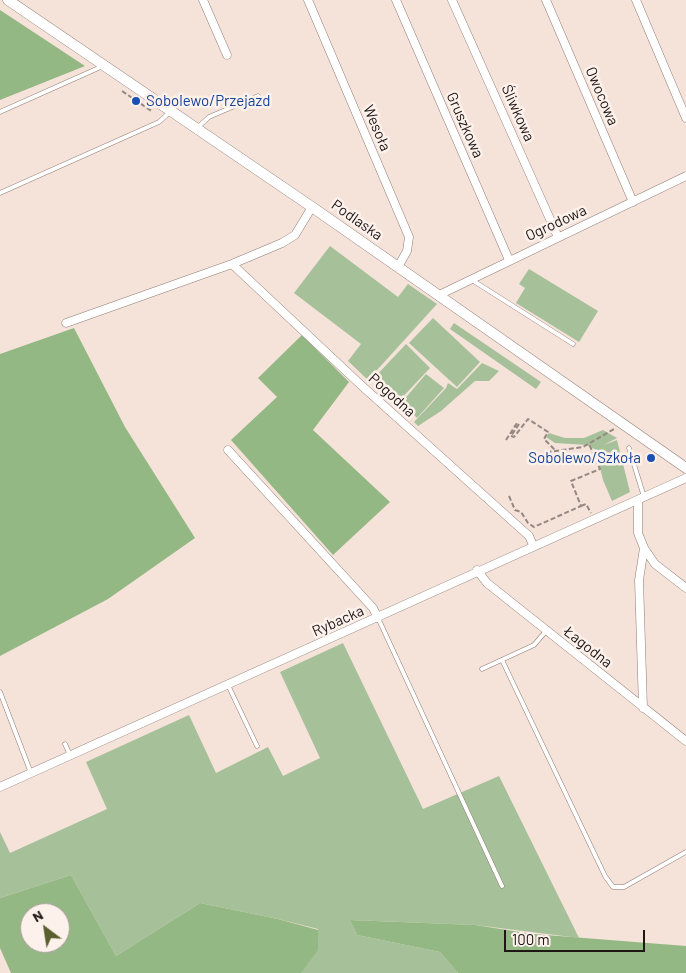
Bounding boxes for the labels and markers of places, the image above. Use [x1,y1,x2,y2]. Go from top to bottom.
place label: Sobolewo/Przejazd [146,92,270,110]
marker: Sobolewo/Przejazd [130,95,142,107]
place label: Sobolewo/Szkoła [528,449,641,467]
marker: Sobolewo/Szkoła [645,452,657,464]

